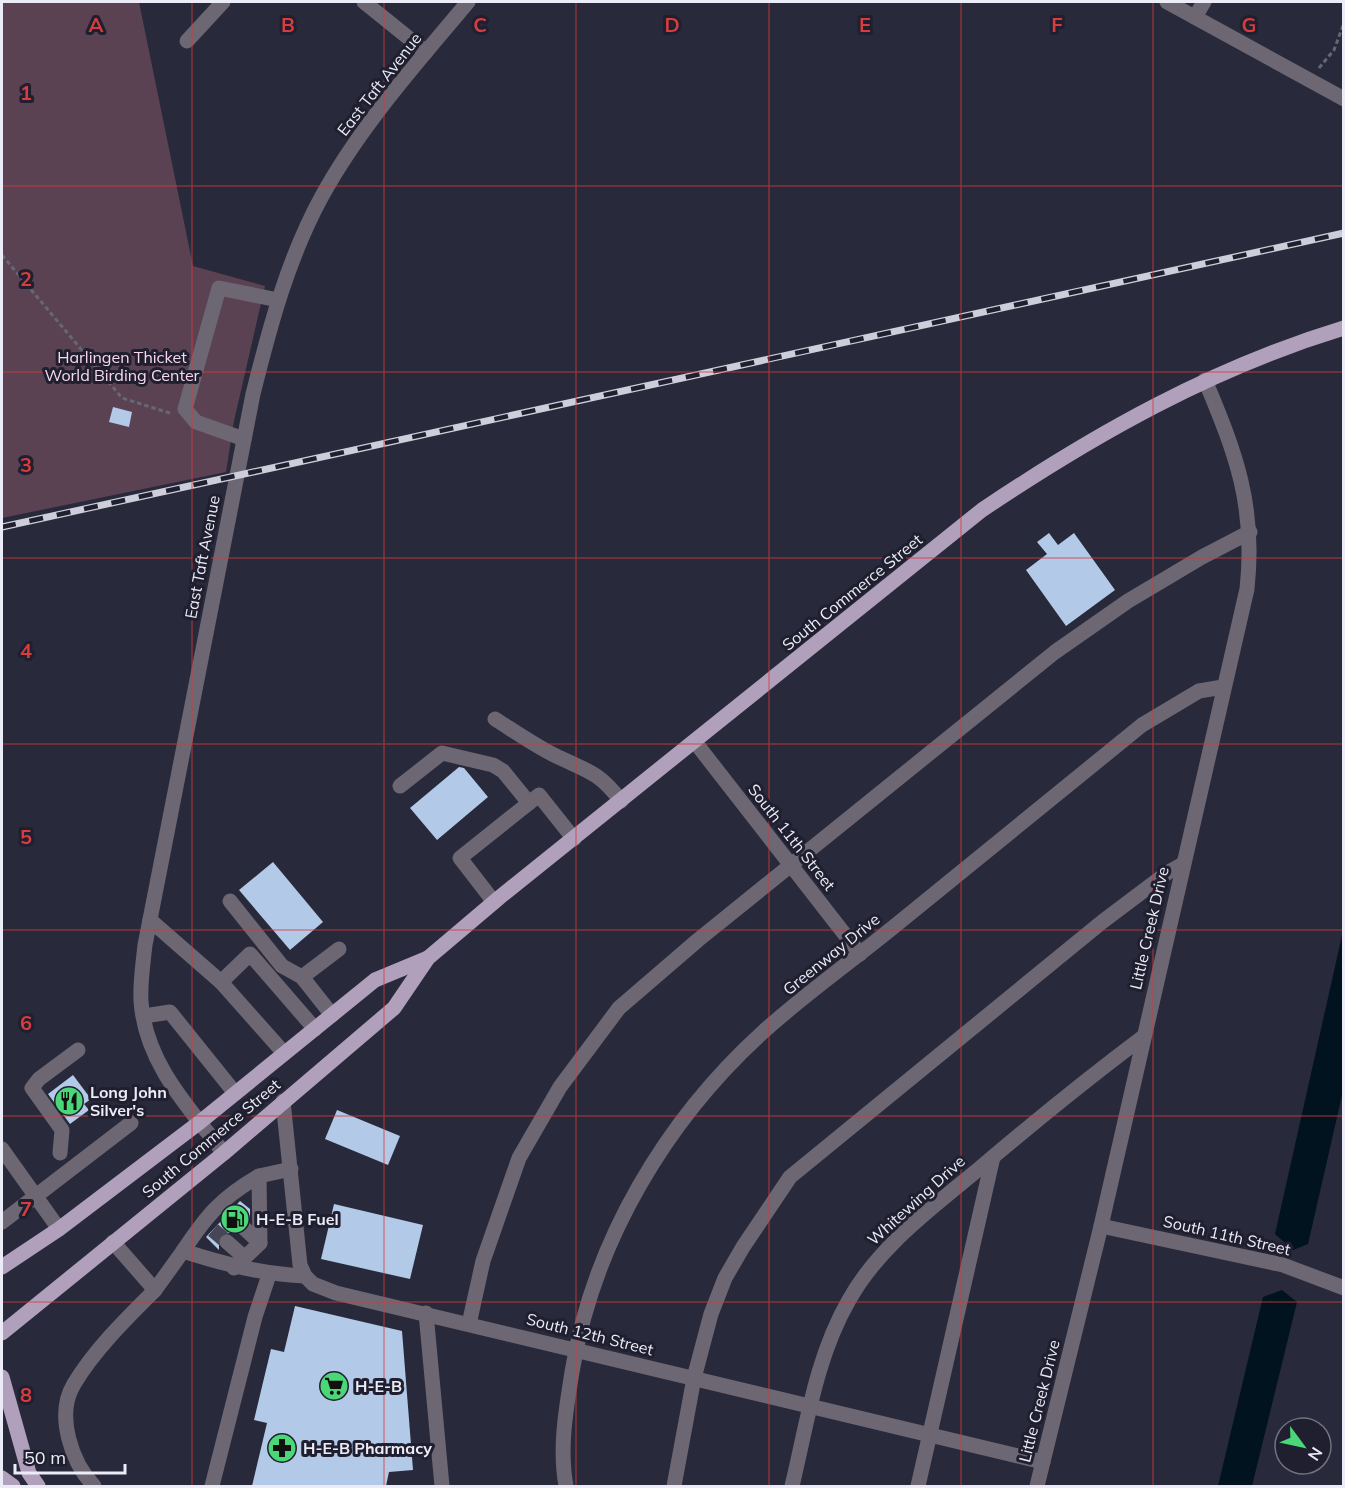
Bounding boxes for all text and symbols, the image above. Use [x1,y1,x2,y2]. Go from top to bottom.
text: A [89,12,104,37]
text: B [281,12,295,37]
text: C [473,12,487,37]
text: D [664,12,680,37]
text: E [859,12,871,37]
text: F [1051,12,1063,37]
text: G [1242,12,1256,37]
street label: East Taft Avenue [333,29,425,139]
text: 1 [20,80,32,105]
text: 2 [20,266,32,291]
park label: Harlingen Thicket World Birding Center [45,347,200,385]
text: 3 [20,452,32,477]
street label: East Taft Avenue [180,494,224,620]
street label: South Commerce Street [778,529,926,655]
text: 4 [20,638,32,663]
street label: South 11th Street [744,780,840,895]
text: 5 [20,824,32,849]
street label: Little Creek Drive [1125,865,1173,991]
street label: Greenway Drive [779,909,883,999]
text: 6 [20,1010,32,1035]
street label: South Commerce Street [138,1074,285,1202]
place label: Long John Silver's [90,1082,167,1120]
restaurant icon: Long John Silver's [53,1085,85,1117]
street label: Whitewing Drive [863,1151,969,1249]
text: 7 [20,1196,32,1221]
fuel station icon: H-E-B Fuel [219,1203,251,1235]
place label: H-E-B Fuel [256,1209,339,1229]
street label: South 11th Street [1161,1211,1293,1259]
street label: South 12th Street [524,1309,656,1360]
street label: Little Creek Drive [1014,1338,1064,1464]
supermarket icon: H-E-B [318,1370,350,1402]
place label: H-E-B [355,1376,402,1396]
text: 8 [20,1382,32,1407]
north arrow [1273,1416,1333,1476]
pharmacy icon: H-E-B Pharmacy [266,1432,298,1464]
scale bar [15,1437,124,1475]
place label: H-E-B Pharmacy [303,1438,432,1458]
text: N [1304,1444,1327,1465]
text: 50 m [24,1446,66,1469]

